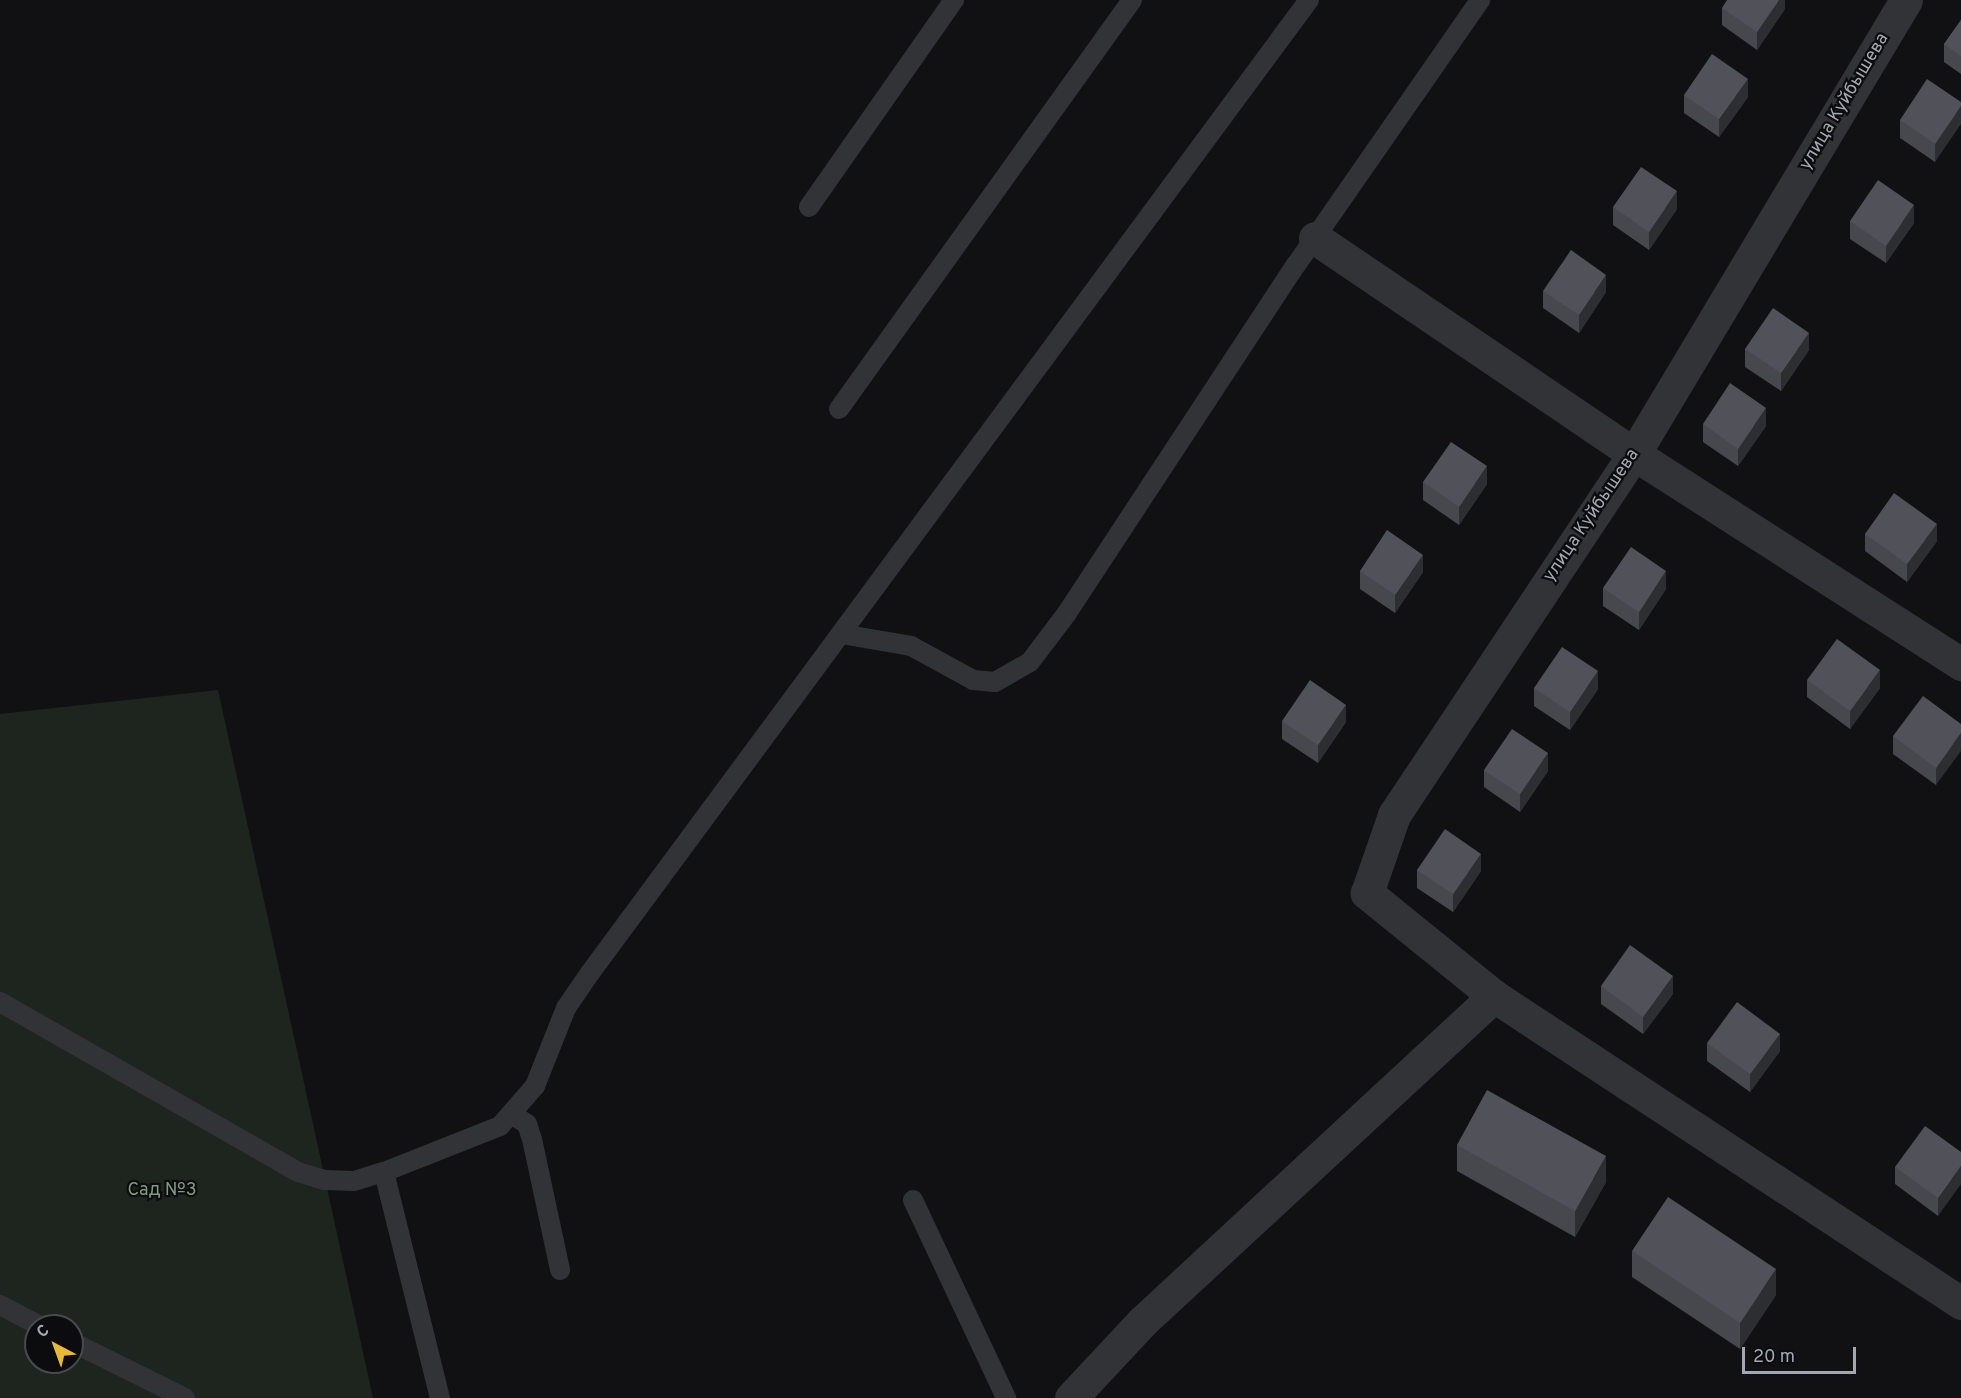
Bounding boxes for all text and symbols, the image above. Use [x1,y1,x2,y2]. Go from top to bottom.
street label: улица Куйбышева [1796,30,1894,174]
street label: улица Куйбышева [1539,445,1645,587]
park label: Сад №3 [127,1180,197,1202]
north arrow [24,1314,84,1374]
text: С [33,1321,54,1343]
scale bar [1745,1335,1859,1373]
text: 20 m [1753,1346,1795,1369]

